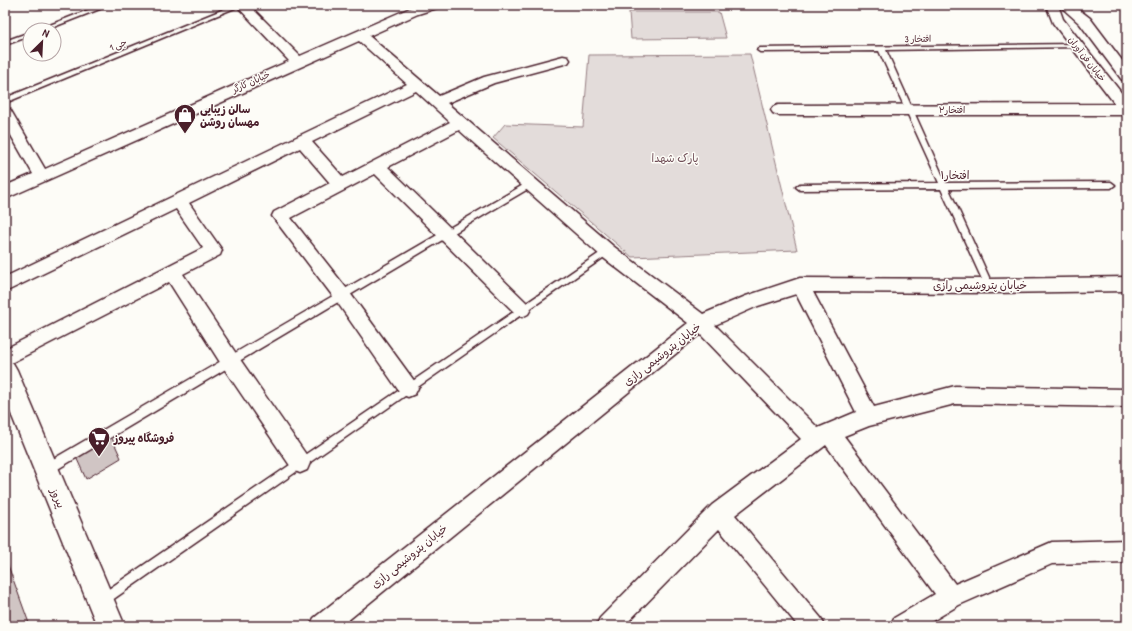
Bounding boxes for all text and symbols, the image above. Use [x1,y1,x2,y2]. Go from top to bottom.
north arrow [22,22,62,62]
text: N [41,25,52,41]
street label: افتخار 3 [905,33,931,45]
street label: خیابان فن آوران [1066,34,1108,84]
street label: جی 1 [108,36,128,54]
street label: خیابان کارگر [229,68,272,96]
shop icon: سالن زیبایی مهسان روشن [172,102,198,135]
place label: سالن زیبایی مهسان روشن [200,102,259,129]
street label: افتخار۲ [939,104,965,116]
park label: پارک شهدا [651,151,699,165]
street label: افتخار۱ [941,168,969,182]
street label: خیابان پتروشیمی رازی [933,278,1027,293]
street label: خیابان پتروشیمی رازی [621,319,704,389]
supermarket icon: فروشگاه پیروز [86,425,112,458]
place label: فروشگاه پیروز [113,431,174,446]
street label: پیروز [47,485,68,510]
street label: خیابان پتروشیمی رازی [368,521,451,592]

